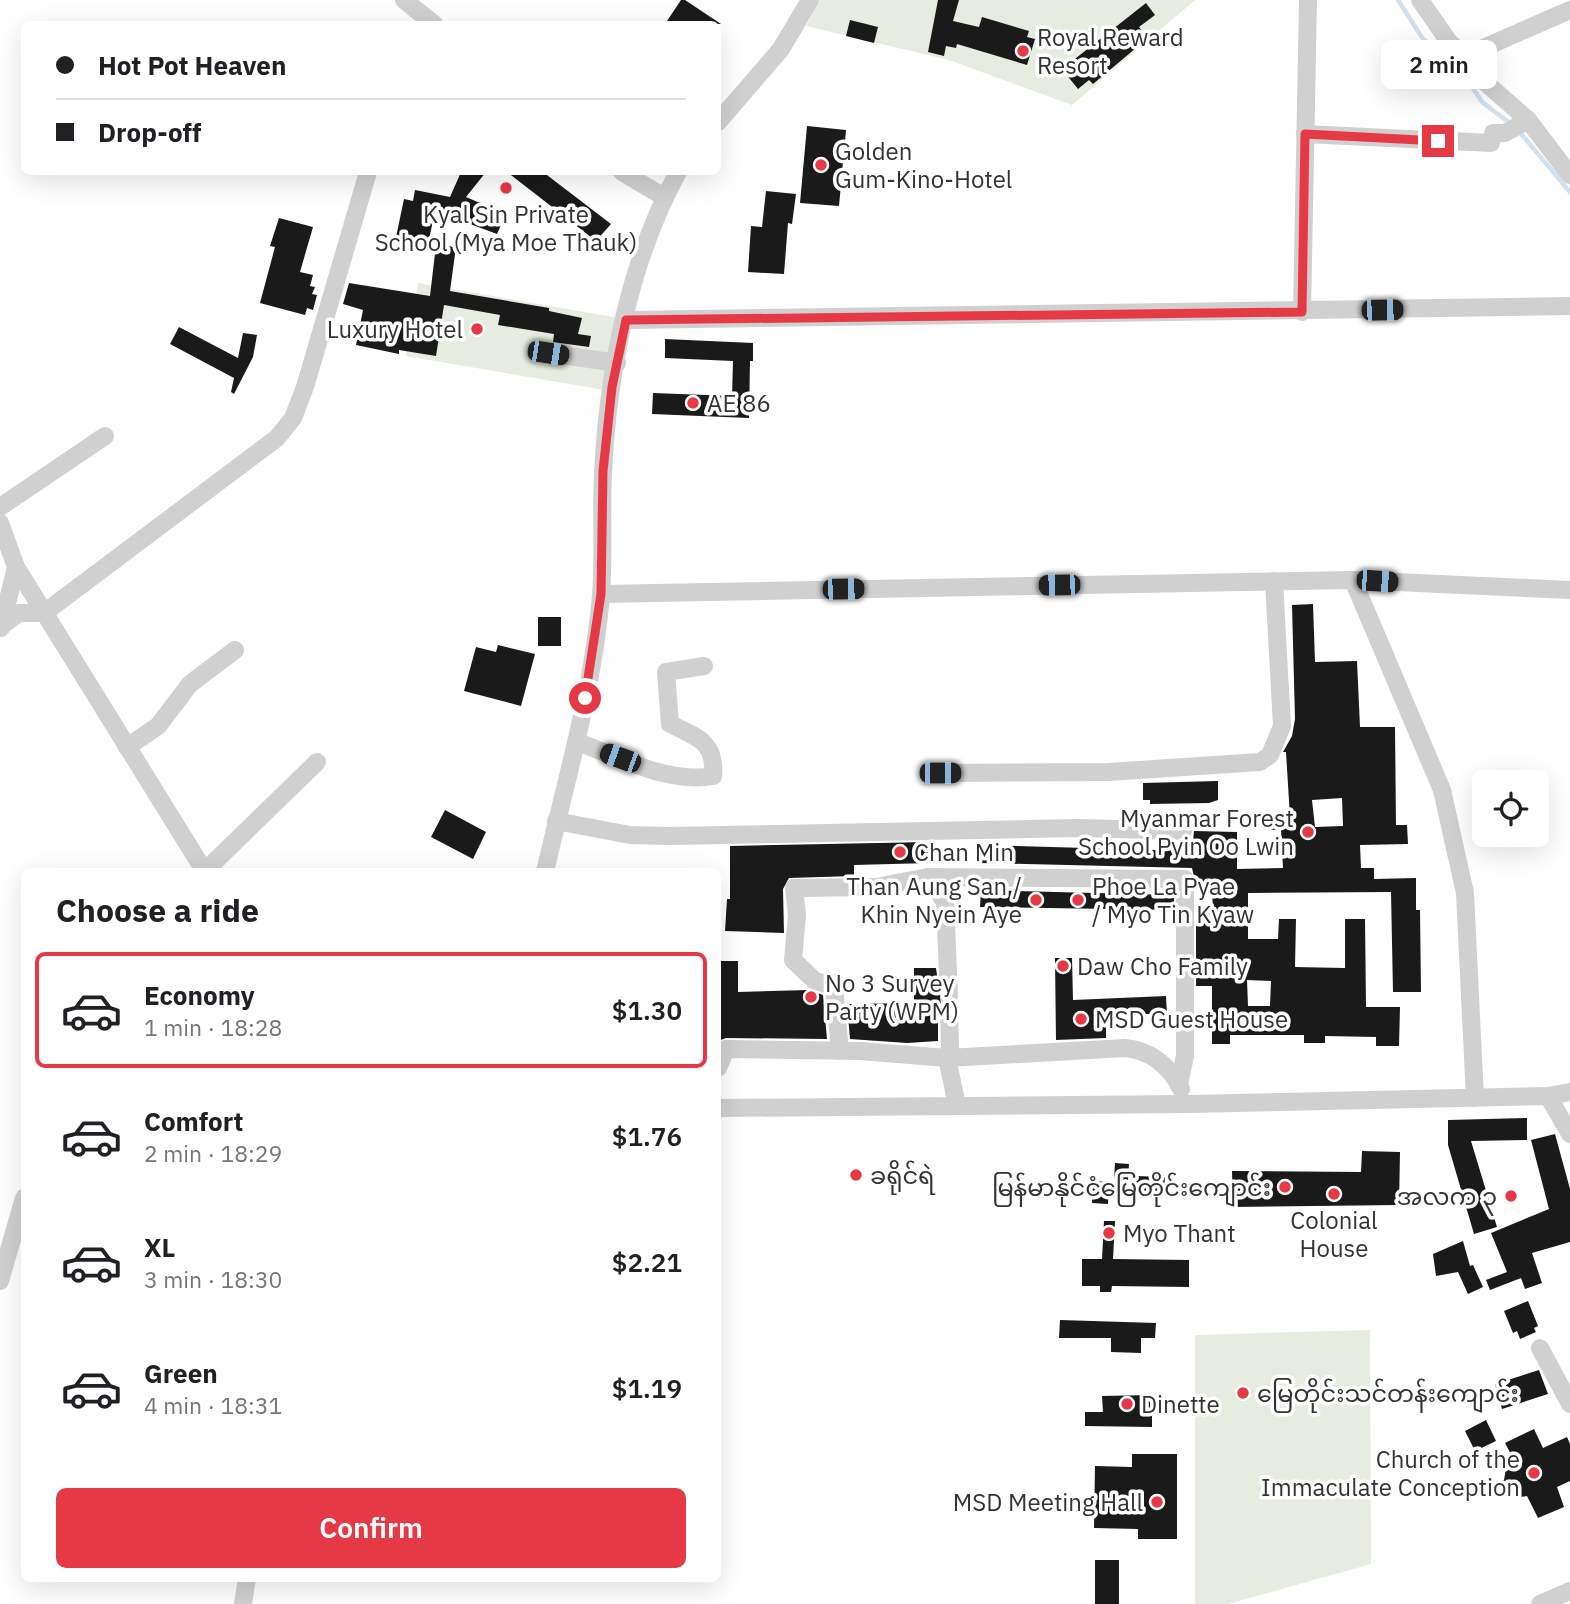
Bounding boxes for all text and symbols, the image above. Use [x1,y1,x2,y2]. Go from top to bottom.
place label: Royal Reward Resort [1037,21,1184,81]
callout: 2 min [1380,40,1496,88]
marker: Royal Reward Resort [1015,43,1031,59]
text: Hot Pot Heaven [98,48,286,82]
text: 2 min [1409,49,1469,79]
text: Drop-off [98,115,201,149]
route end [1422,125,1454,157]
place label: Golden Gum-Kino-Hotel [835,135,1012,195]
marker: Golden Gum-Kino-Hotel [813,157,829,173]
marker: Kyal Sin Private School (Mya Moe Thauk) [498,180,514,196]
place label: Kyal Sin Private School (Mya Moe Thauk) [375,198,637,258]
car [1361,299,1404,321]
place label: Luxury Hotel [327,313,463,345]
marker: Luxury Hotel [469,321,485,337]
car [526,339,571,367]
place label: AE 86 [707,387,771,419]
marker: AE 86 [685,395,701,411]
car [1356,569,1399,593]
car [1038,574,1081,596]
car [822,578,865,600]
route start [569,682,601,714]
car [597,741,644,775]
car [920,763,962,784]
map controls [1472,770,1549,847]
button: locate [1472,770,1549,847]
place label: Myanmar Forest School Pyin Oo Lwin [1078,802,1294,862]
marker: Myanmar Forest School Pyin Oo Lwin [1300,824,1316,840]
place label: Chan Min [914,836,1014,868]
marker: Chan Min [892,844,908,860]
place label: Than Aung San / Khin Nyein Aye [846,870,1022,930]
place label: Phoe La Pyae / Myo Tin Kyaw [1092,870,1254,930]
text: Choose a ride [56,889,259,931]
marker: Than Aung San / Khin Nyein Aye [1028,892,1044,908]
marker: Phoe La Pyae / Myo Tin Kyaw [1070,892,1086,908]
place label: Daw Cho Family [1077,950,1248,982]
marker: Daw Cho Family [1055,958,1071,974]
place label: No 3 Survey Party (WPM) [825,967,959,1027]
text: Economy [144,978,255,1012]
icon: car [60,979,123,1042]
marker: No 3 Survey Party (WPM) [803,989,819,1005]
text: $1.30 [612,993,682,1027]
place label: MSD Guest House [1095,1003,1288,1035]
marker: MSD Guest House [1073,1011,1089,1027]
text: 1 min · 18:28 [144,1012,282,1042]
text: Comfort [144,1104,243,1138]
icon: car [60,1105,123,1168]
text: $1.76 [612,1119,682,1153]
text: 2 min · 18:29 [144,1138,282,1168]
place label: ခရိုင်ရဲ [870,1159,936,1195]
marker: ခရိုင်ရဲ [848,1167,864,1183]
place label: မြန်မာနိုင်ငံမြေတိုင်းကျောင်း [992,1171,1271,1207]
marker: မြန်မာနိုင်ငံမြေတိုင်းကျောင်း [1277,1179,1293,1195]
place label: အလက ၃ [1397,1180,1497,1216]
marker: Colonial House [1326,1186,1342,1202]
marker: အလက ၃ [1503,1188,1519,1204]
place label: Colonial House [1290,1204,1378,1264]
place label: Myo Thant [1123,1217,1236,1249]
marker: Myo Thant [1101,1225,1117,1241]
text: XL [144,1230,175,1264]
icon: car [60,1231,123,1294]
text: $2.21 [612,1245,682,1279]
text: 3 min · 18:30 [144,1264,282,1294]
text: Green [144,1356,218,1390]
icon: car [60,1357,123,1420]
text: $1.19 [612,1371,682,1405]
place label: မြေတိုင်းသင်တန်းကျောင်း [1257,1377,1519,1413]
marker: မြေတိုင်းသင်တန်းကျောင်း [1235,1385,1251,1401]
place label: Dinette [1141,1388,1220,1420]
text: 4 min · 18:31 [144,1390,282,1420]
marker: Dinette [1119,1396,1135,1412]
place label: Church of the Immaculate Conception [1261,1443,1520,1503]
marker: Church of the Immaculate Conception [1526,1465,1542,1481]
place label: MSD Meeting Hall [953,1486,1143,1518]
button: Confirm [56,1488,686,1568]
marker: MSD Meeting Hall [1149,1494,1165,1510]

